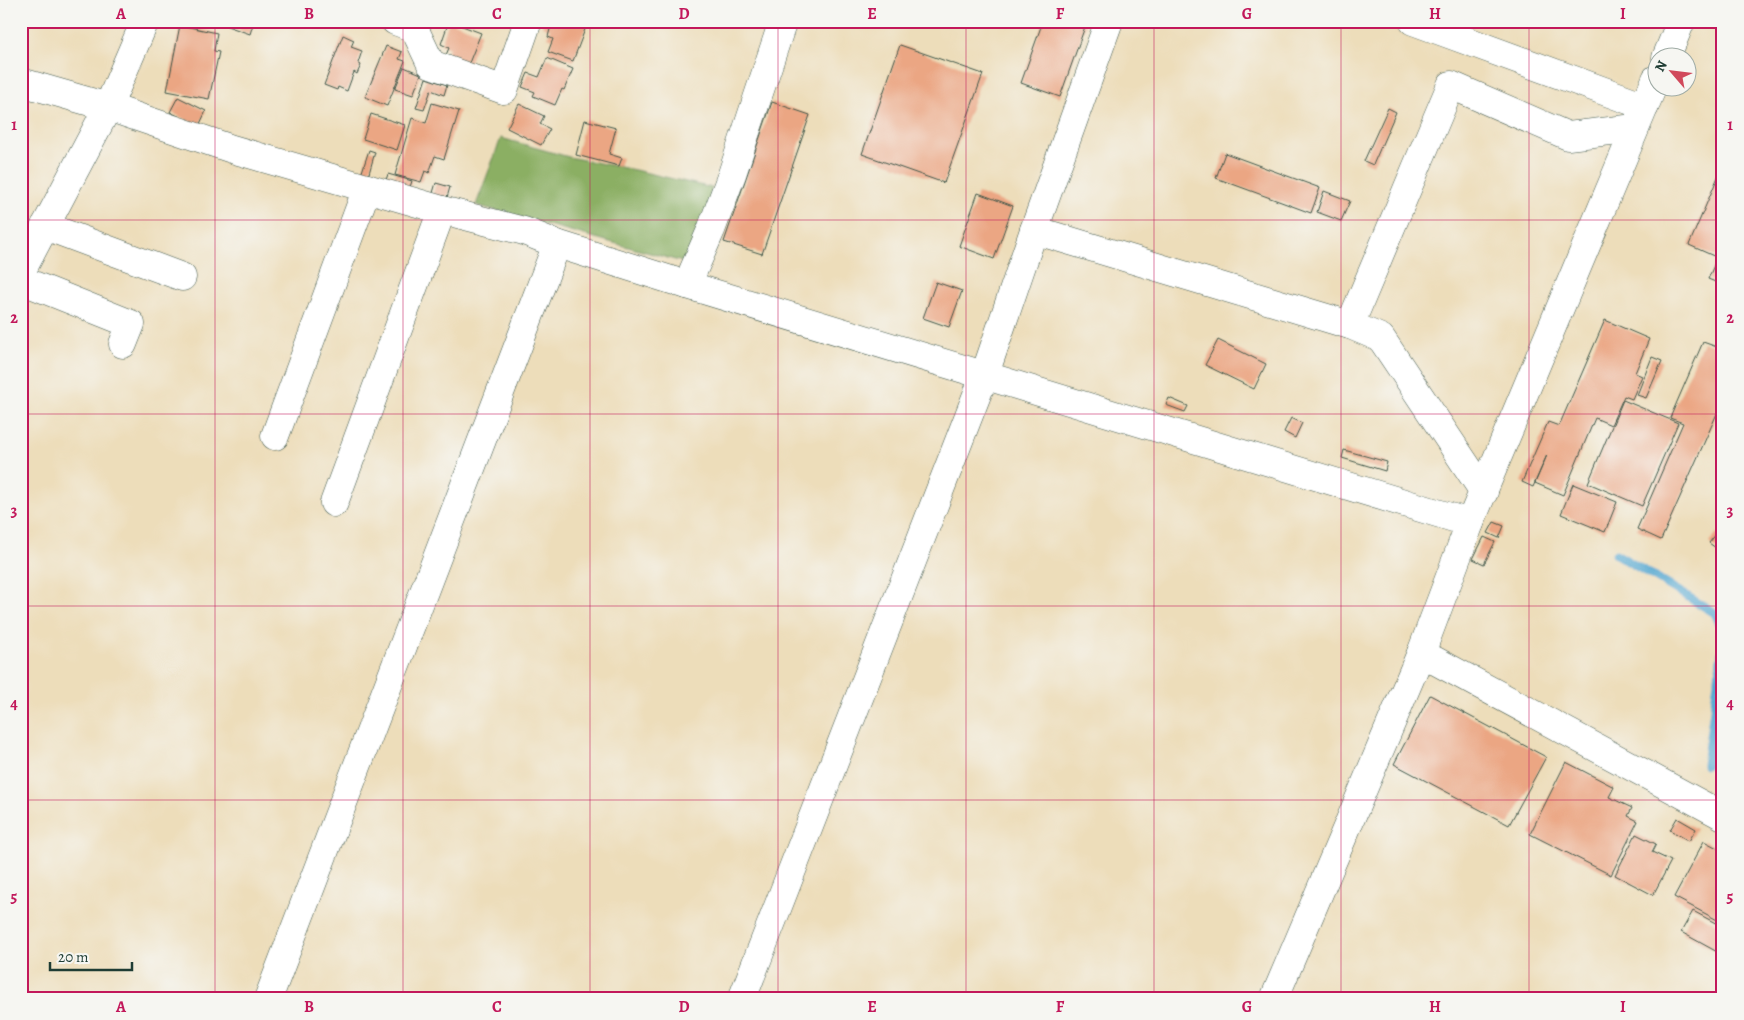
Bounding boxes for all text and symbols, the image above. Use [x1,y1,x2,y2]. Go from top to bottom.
text: A [115,3,127,25]
text: B [304,3,314,25]
text: C [492,3,502,25]
text: D [678,3,690,25]
text: E [867,3,877,25]
text: F [1056,3,1065,25]
text: G [1242,3,1252,25]
text: H [1429,3,1441,25]
text: I [1620,3,1626,25]
north arrow [1646,48,1696,98]
text: N [1650,57,1672,75]
text: 1 [11,114,17,136]
text: 1 [1727,114,1733,136]
text: 2 [10,307,18,329]
text: 2 [1726,307,1734,329]
text: 3 [11,500,18,522]
text: 3 [1727,500,1734,522]
text: 4 [10,693,18,715]
text: 4 [1726,693,1734,715]
text: 5 [11,886,18,908]
text: 5 [1727,886,1734,908]
scale bar [50,940,132,972]
text: 20 m [58,947,89,967]
text: A [115,996,127,1018]
text: B [304,996,314,1018]
text: C [492,996,502,1018]
text: D [678,996,690,1018]
text: E [867,996,877,1018]
text: F [1056,996,1065,1018]
text: G [1242,996,1252,1018]
text: H [1429,996,1441,1018]
text: I [1620,996,1626,1018]

